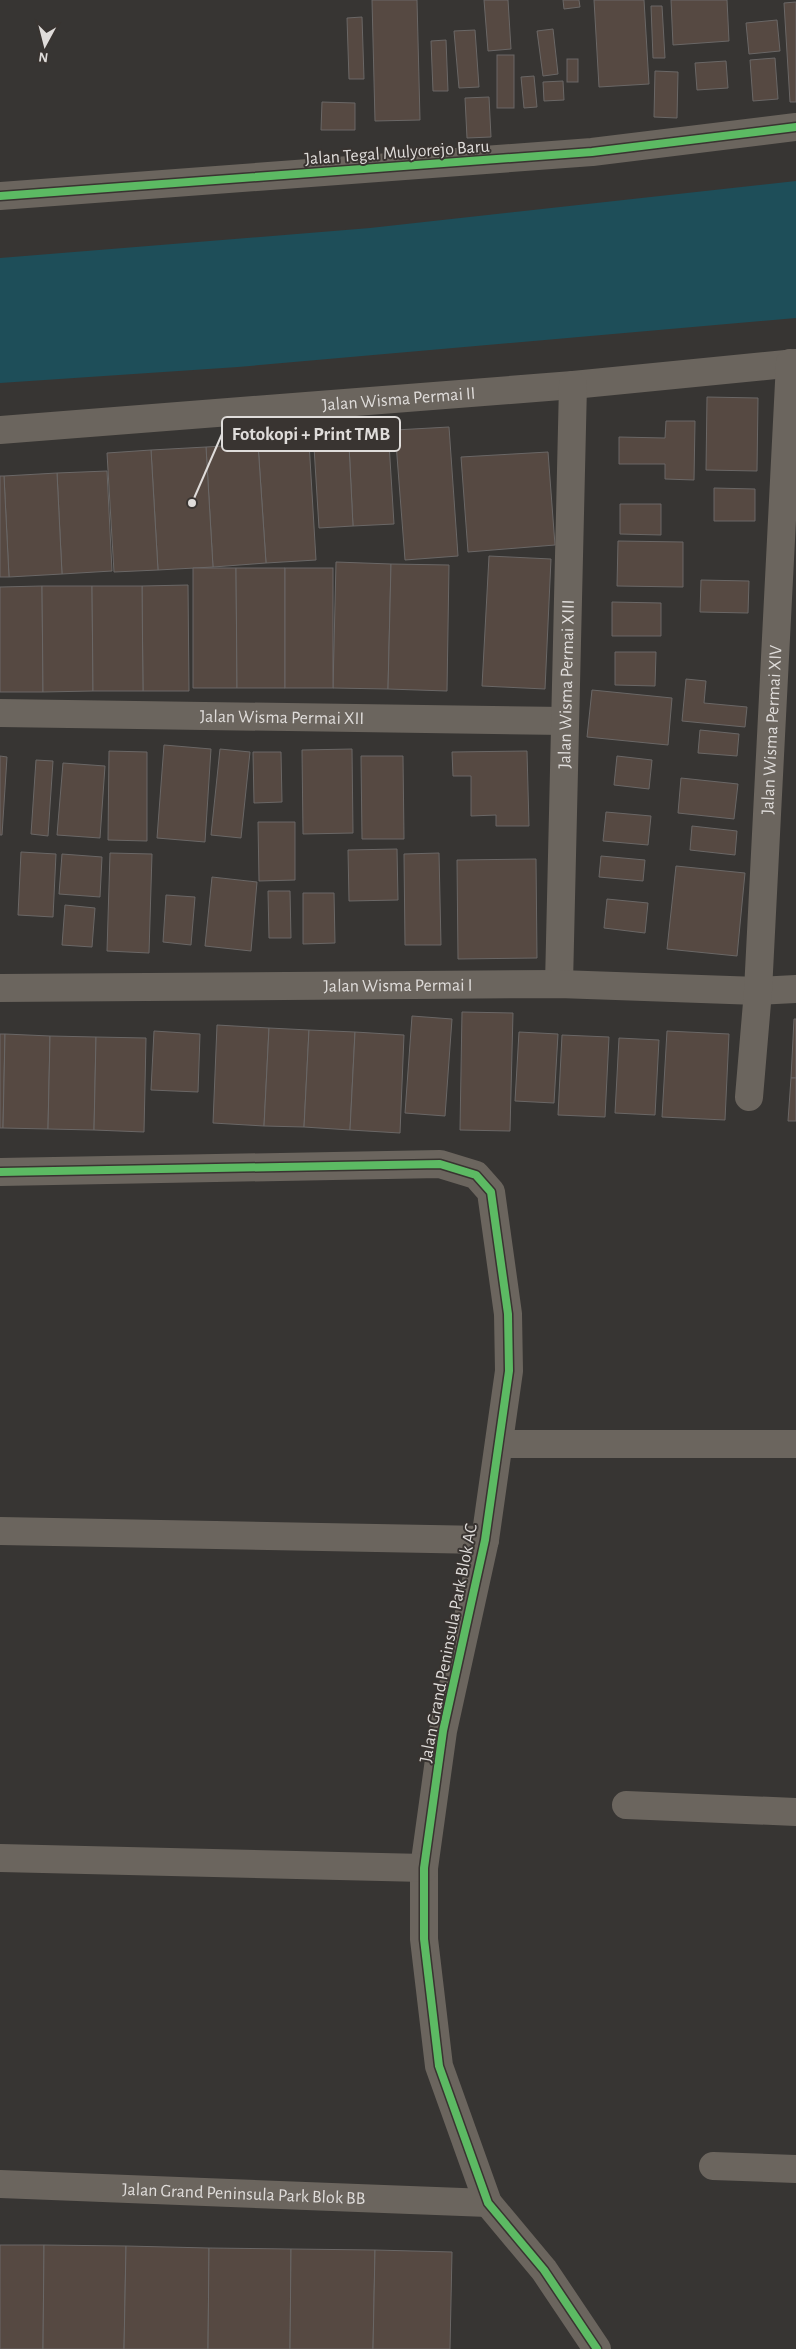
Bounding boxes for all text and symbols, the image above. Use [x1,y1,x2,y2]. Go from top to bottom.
north arrow [20,20,70,70]
text: N [38,49,49,64]
street label: Jalan Tegal Mulyorejo Baru [304,138,490,168]
street label: Jalan Wisma Permai II [322,385,476,415]
callout: Fotokopi + Print TMB [222,417,400,451]
text: Fotokopi + Print TMB [232,425,390,444]
street label: Jalan Wisma Permai XIII [556,599,578,769]
street label: Jalan Wisma Permai XIV [759,644,786,815]
street label: Jalan Wisma Permai XII [200,708,364,728]
street label: Jalan Wisma Permai I [323,977,473,996]
street label: Jalan Grand Peninsula Park Blok AC [417,1522,481,1764]
street label: Jalan Grand Peninsula Park Blok BB [122,2181,366,2208]

